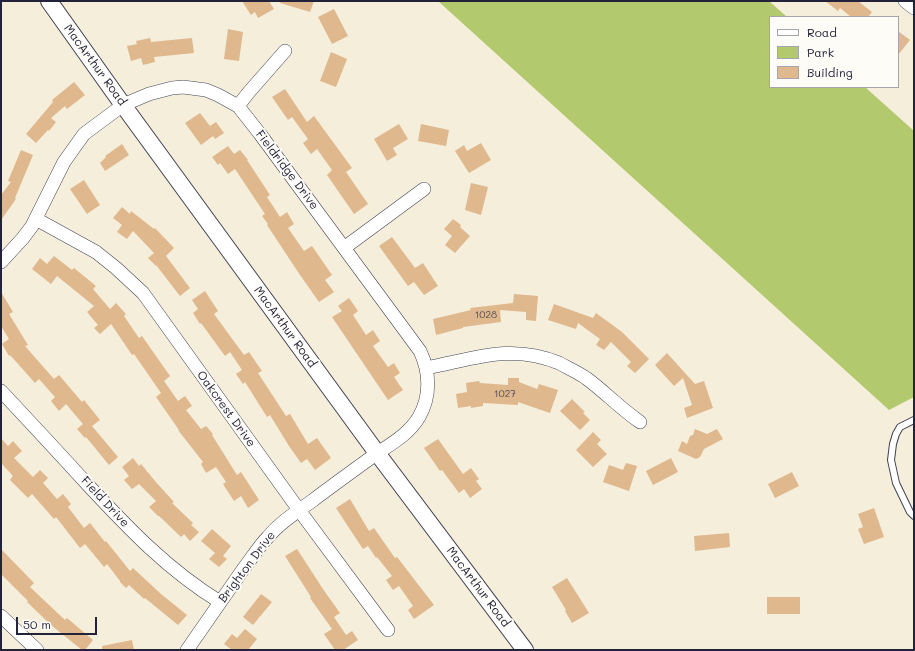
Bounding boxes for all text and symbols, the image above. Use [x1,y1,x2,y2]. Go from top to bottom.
legend [769,16,899,88]
street label: MacArthur Road [61,22,129,108]
text: Road [807,24,837,40]
text: Park [807,44,834,60]
text: Building [807,64,853,80]
street label: Fieldridge Drive [252,127,322,213]
street label: MacArthur Road [251,284,319,370]
house number: 1028 [475,309,497,321]
street label: Oakcrest Drive [194,368,258,450]
house number: 1027 [494,388,516,400]
street label: Field Drive [78,474,132,530]
street label: Brighton Drive [216,529,278,605]
street label: MacArthur Road [443,544,513,630]
scale bar [18,609,99,635]
text: 50 m [23,616,51,632]

